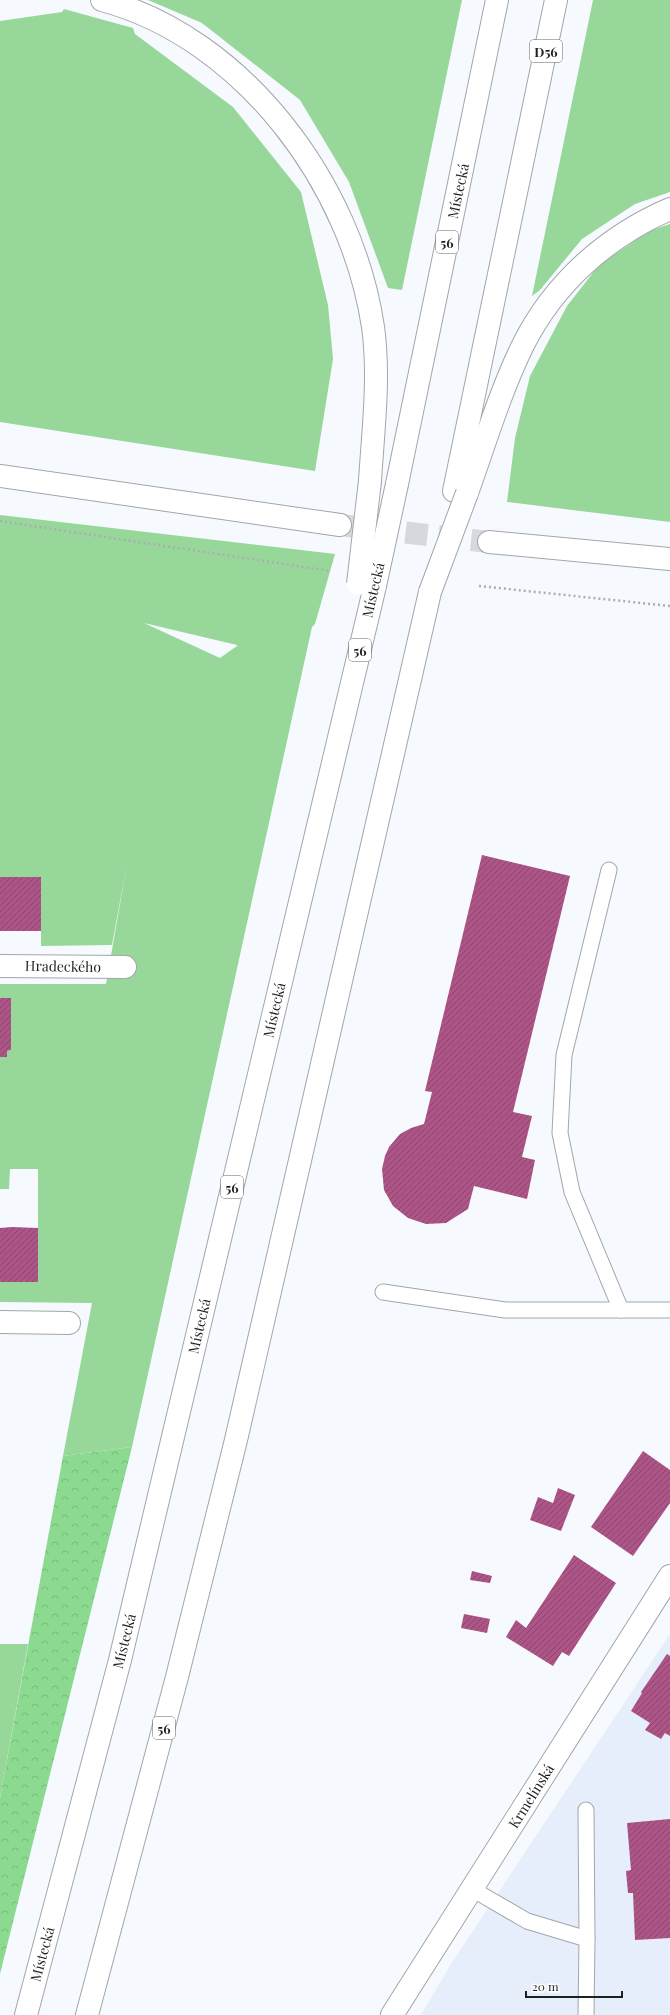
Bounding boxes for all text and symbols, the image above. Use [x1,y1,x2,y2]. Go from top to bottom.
road number: D56 [530,40,562,62]
street label: Místecká [443,162,473,220]
road number: 56 [436,231,458,253]
street label: Místecká [357,561,389,619]
road number: 56 [349,639,371,661]
street label: Hradeckého [25,956,102,976]
street label: Místecká [258,981,290,1039]
road number: 56 [221,1176,243,1198]
street label: Místecká [183,1297,215,1355]
street label: Místecká [108,1612,140,1670]
road number: 56 [153,1717,175,1739]
street label: Krmelínská [504,1760,558,1832]
street label: Místecká [26,1925,58,1983]
scale bar [526,1973,622,1999]
text: 20 m [532,1978,559,1994]

